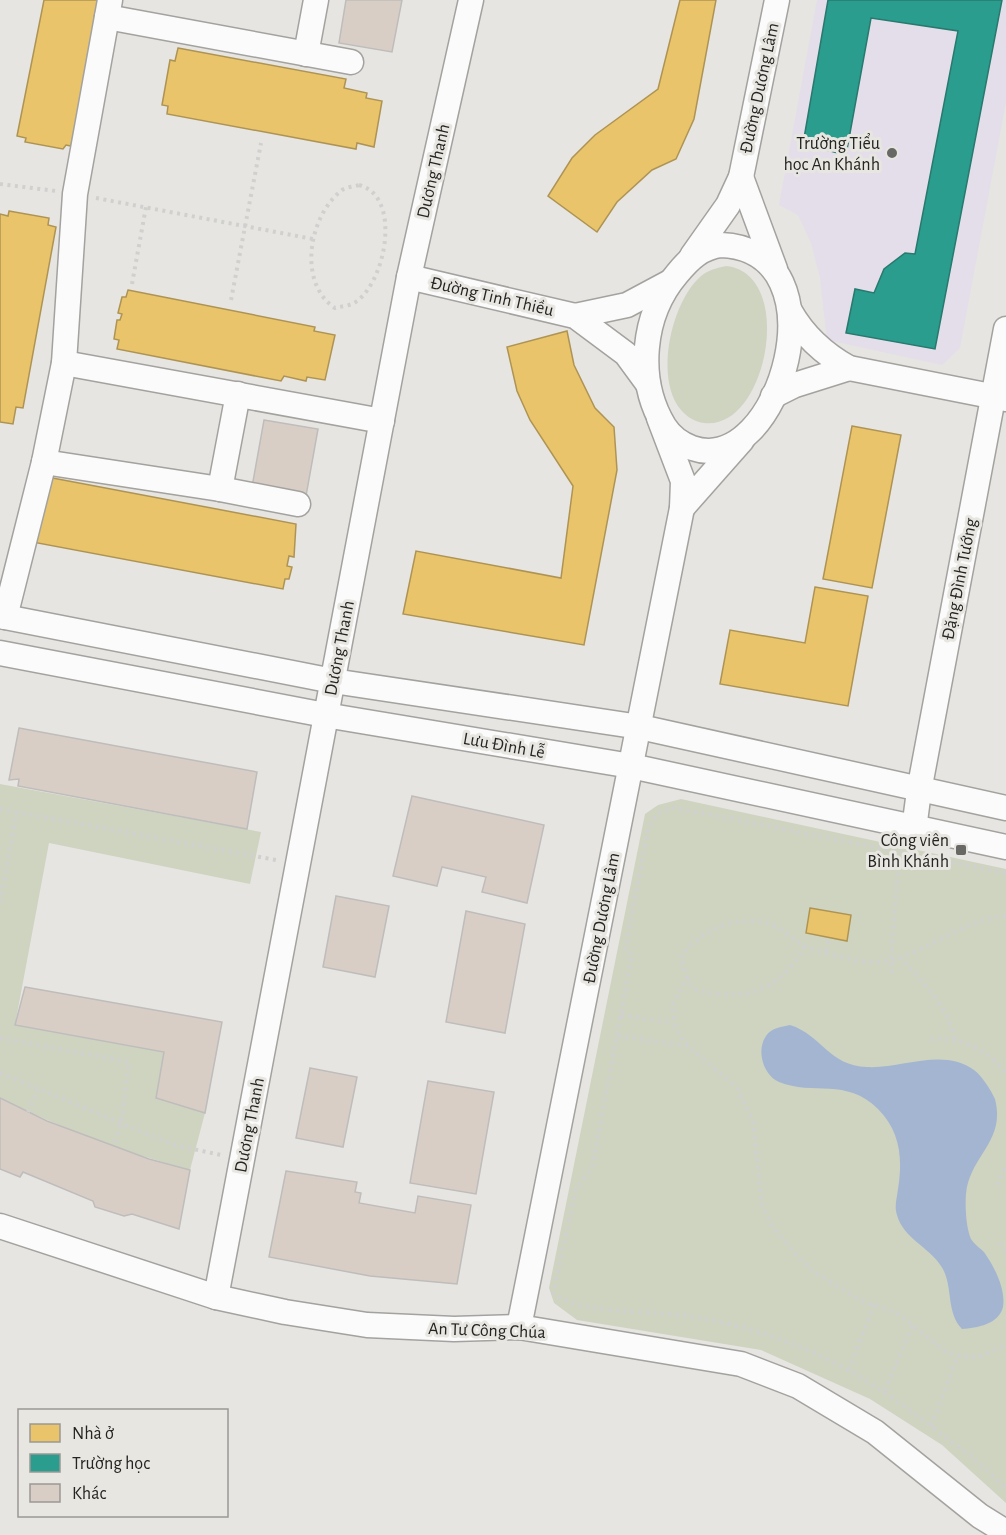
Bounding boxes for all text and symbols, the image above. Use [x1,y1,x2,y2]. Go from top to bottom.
street label: Đường Dương Lâm [737,21,783,155]
street label: Dương Thanh [414,122,454,220]
place label: Trường Tiểu học An Khánh [783,133,880,174]
marker: Trường Tiểu học An Khánh [885,146,899,160]
street label: Đường Tinh Thiều [428,273,555,320]
street label: Đặng Đình Tướng [939,517,981,642]
street label: Dương Thanh [322,599,358,697]
street label: Lưu Đình Lễ [461,728,547,762]
place label: Công viên Bình Khánh [867,832,949,871]
marker: Công viên Bình Khánh [954,843,968,857]
street label: Đường Dương Lâm [580,851,624,985]
street label: Dương Thanh [232,1076,268,1174]
street label: An Tư Công Chúa [428,1320,546,1342]
legend [18,1409,228,1517]
text: Nhà ở [72,1425,114,1443]
text: Trường học [72,1455,150,1473]
text: Khác [72,1485,107,1503]

